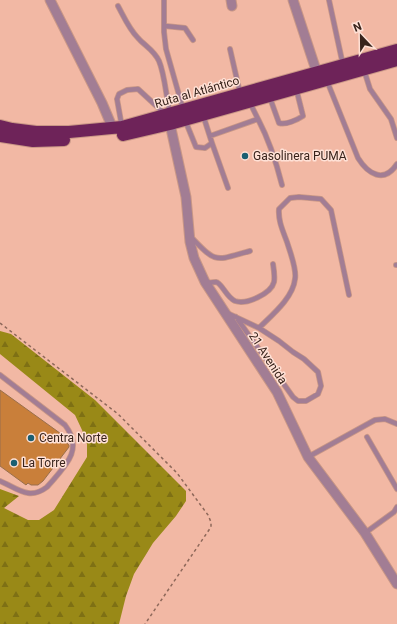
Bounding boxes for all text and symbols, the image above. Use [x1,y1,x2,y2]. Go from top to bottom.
north arrow [341,16,381,56]
text: N [351,20,364,35]
street label: Ruta al Atlántico [153,73,241,111]
place label: Gasolinera PUMA [253,149,347,163]
marker: Gasolinera PUMA [240,151,250,161]
street label: 21 Avenida [246,329,290,387]
place label: Centra Norte [39,431,107,445]
marker: Centra Norte [26,433,36,443]
place label: La Torre [22,456,66,470]
marker: La Torre [9,458,19,468]

